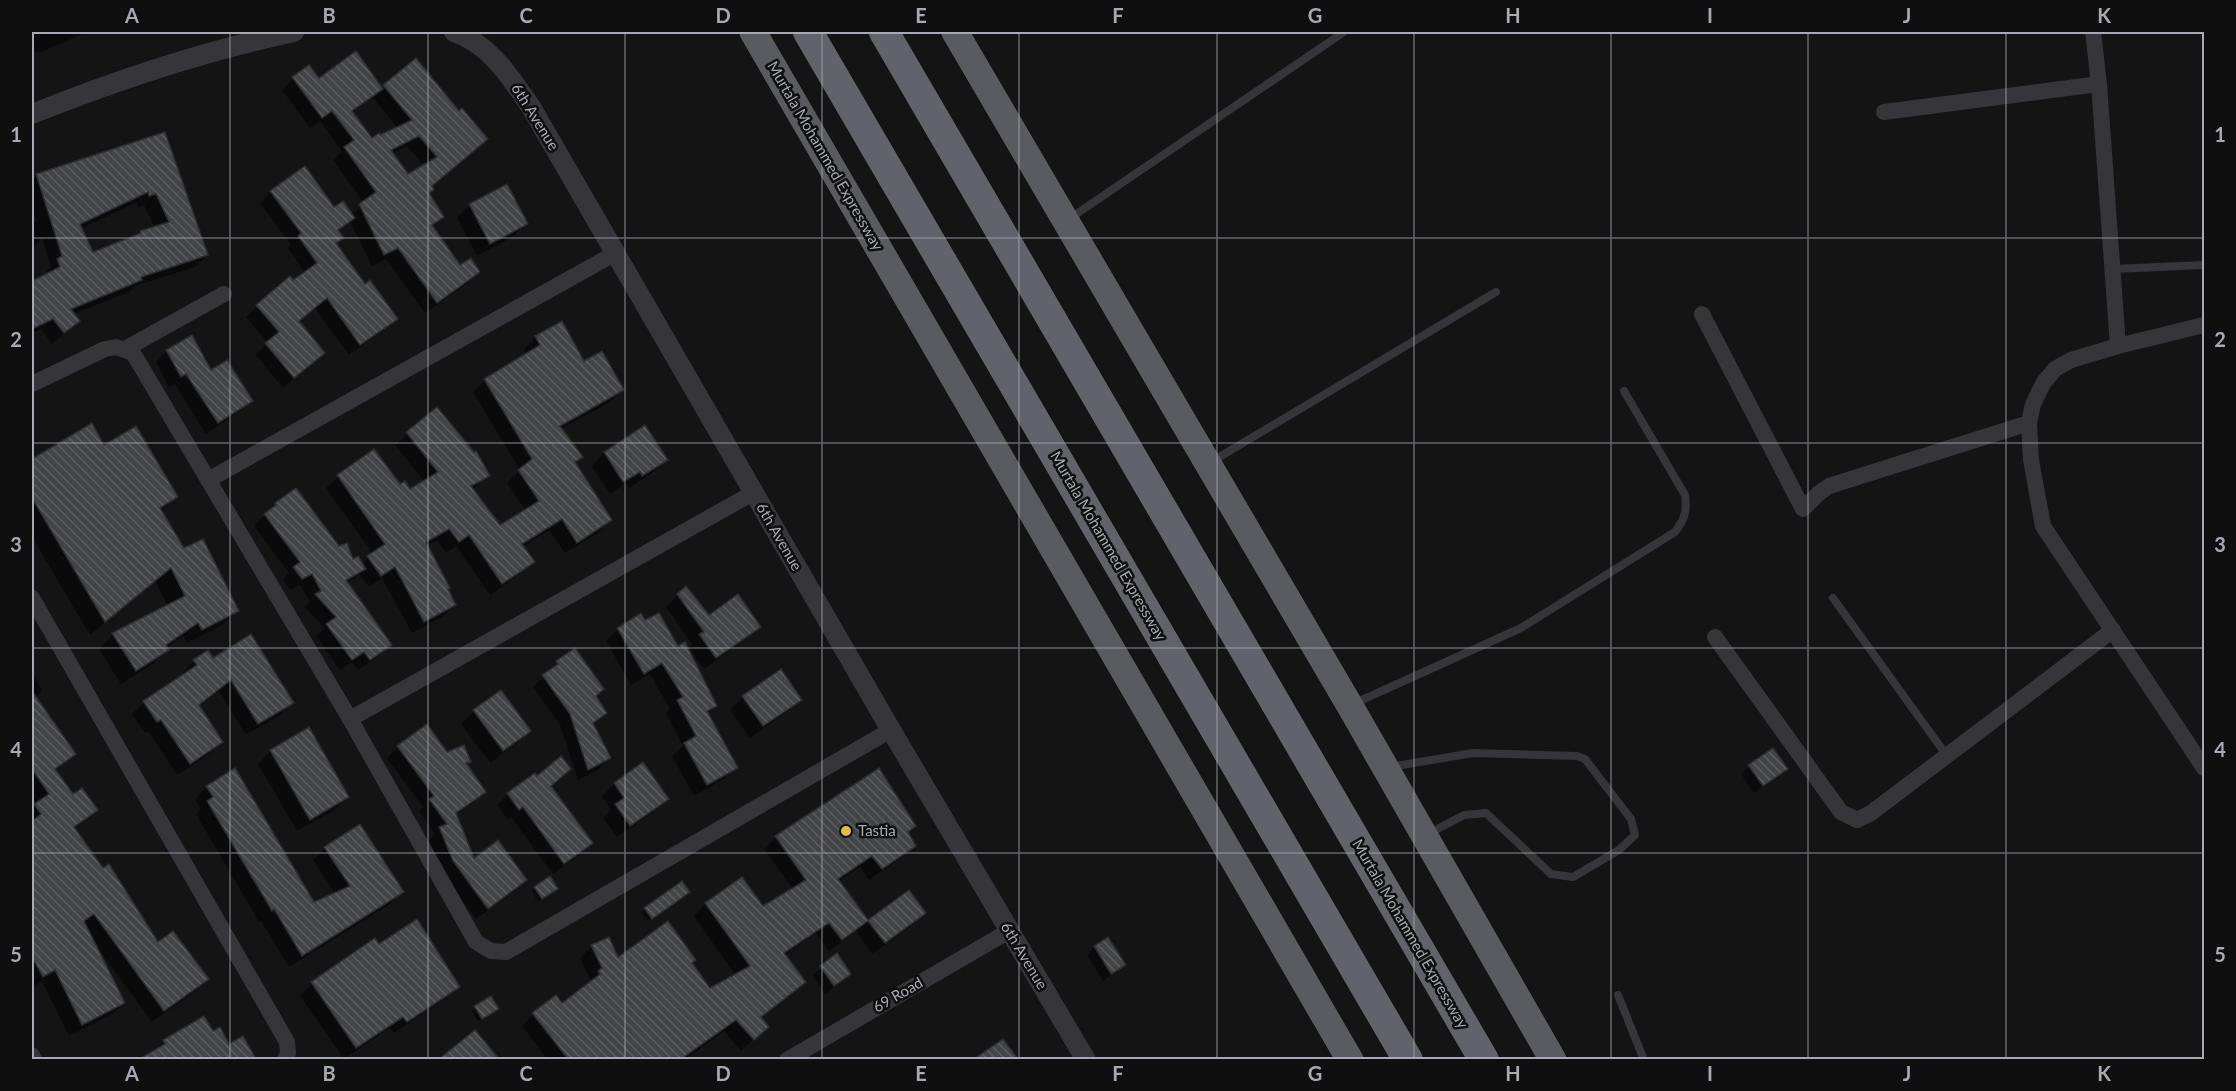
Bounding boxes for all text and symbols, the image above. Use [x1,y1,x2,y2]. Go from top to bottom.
text: A [124,3,139,27]
text: B [322,3,336,27]
text: C [519,3,533,27]
text: D [715,3,731,27]
text: E [915,3,927,27]
text: F [1112,3,1124,27]
text: G [1308,3,1322,27]
text: H [1505,3,1521,27]
text: I [1707,3,1713,27]
text: J [1903,3,1911,27]
text: K [2097,3,2111,27]
street label: Murtala Mohammed Expressway [764,58,888,254]
street label: 6th Avenue [508,80,564,153]
text: 1 [10,122,22,146]
text: 1 [2214,122,2226,146]
text: 2 [10,327,22,351]
text: 2 [2214,327,2226,351]
street label: Murtala Mohammed Expressway [1047,448,1171,644]
street label: 6th Avenue [753,499,807,574]
text: 3 [10,532,22,556]
text: 3 [2214,532,2226,556]
text: 4 [10,737,22,761]
text: 4 [2214,737,2226,761]
place label: Tastia [858,821,896,839]
marker: Tastia [839,824,853,838]
street label: Murtala Mohammed Expressway [1349,836,1473,1032]
street label: 6th Avenue [998,919,1052,993]
text: 5 [10,942,22,966]
text: 5 [2214,942,2226,966]
street label: 69 Road [869,973,926,1016]
text: A [124,1061,139,1085]
text: B [322,1061,336,1085]
text: C [519,1061,533,1085]
text: D [715,1061,731,1085]
text: E [915,1061,927,1085]
text: F [1112,1061,1124,1085]
text: G [1308,1061,1322,1085]
text: H [1505,1061,1521,1085]
text: I [1707,1061,1713,1085]
text: J [1903,1061,1911,1085]
text: K [2097,1061,2111,1085]

